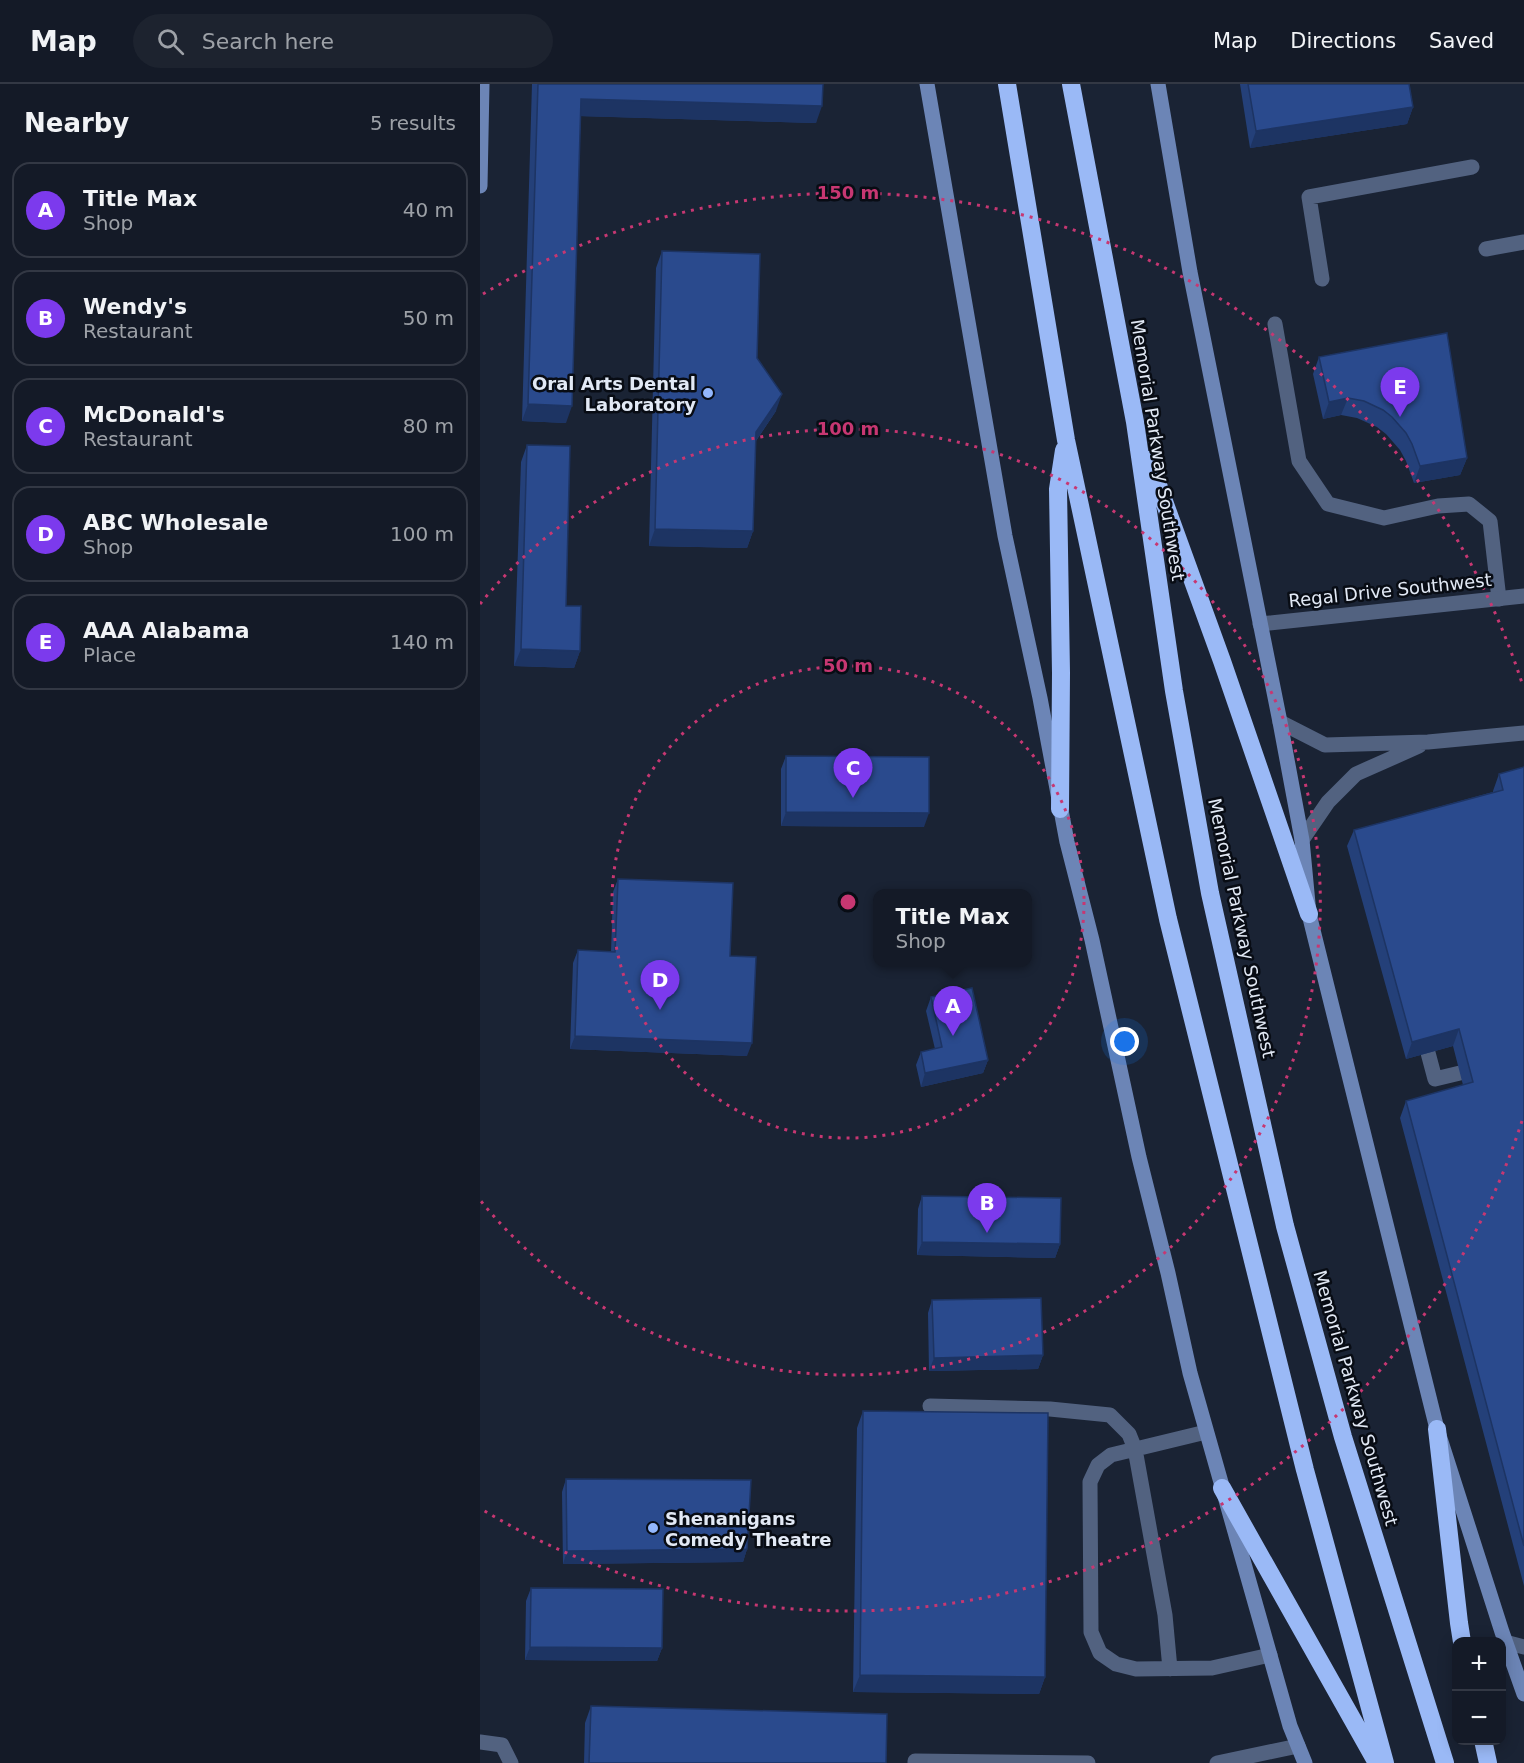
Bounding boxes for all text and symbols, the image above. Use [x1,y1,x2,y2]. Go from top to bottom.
search box [133,14,553,68]
text: Map [30,25,97,58]
icon: search [154,25,187,58]
text: Search here [202,29,334,54]
text: Map [1213,29,1257,53]
text: Directions [1290,29,1396,53]
text: Saved [1429,29,1494,53]
text: Nearby [24,108,129,138]
text: 5 results [370,111,456,135]
text: 150 m [817,182,879,203]
text: Title Max [83,186,197,211]
text: A [38,198,53,222]
text: 40 m [403,198,454,222]
text: Shop [83,211,133,235]
text: Wendy's [83,294,187,319]
text: B [38,306,53,330]
text: 50 m [403,306,454,330]
street label: Memorial Parkway Southwest [1127,318,1189,582]
text: Restaurant [83,319,193,343]
pin: E [1380,368,1420,417]
place label: Oral Arts Dental Laboratory [532,373,696,415]
marker: Oral Arts Dental Laboratory [701,386,715,400]
text: McDonald's [83,402,225,427]
text: C [38,414,53,438]
text: 80 m [403,414,454,438]
text: 100 m [817,418,879,439]
text: Restaurant [83,427,193,451]
text: ABC Wholesale [83,510,269,535]
text: D [37,522,54,546]
text: 100 m [390,522,454,546]
text: Shop [83,535,133,559]
street label: Regal Drive Southwest [1287,569,1493,611]
text: AAA Alabama [83,618,250,643]
text: E [39,630,52,654]
text: 140 m [390,630,454,654]
text: Place [83,643,136,667]
text: 50 m [823,655,873,676]
pin: C [834,748,872,798]
street label: Memorial Parkway Southwest [1204,796,1280,1060]
popup [873,889,1032,967]
centre of rings [838,892,858,912]
text: Title Max [895,904,1010,929]
text: Shop [895,929,946,953]
pin: D [640,960,680,1010]
pin: A [934,986,972,1036]
your location [1110,1027,1139,1056]
pin: B [968,1184,1006,1233]
street label: Memorial Parkway Southwest [1309,1268,1403,1528]
place label: Shenanigans Comedy Theatre [665,1508,832,1550]
marker: Shenanigans Comedy Theatre [646,1521,660,1535]
map controls [1452,1637,1506,1745]
button: + [1452,1637,1506,1691]
button: − [1452,1691,1506,1745]

